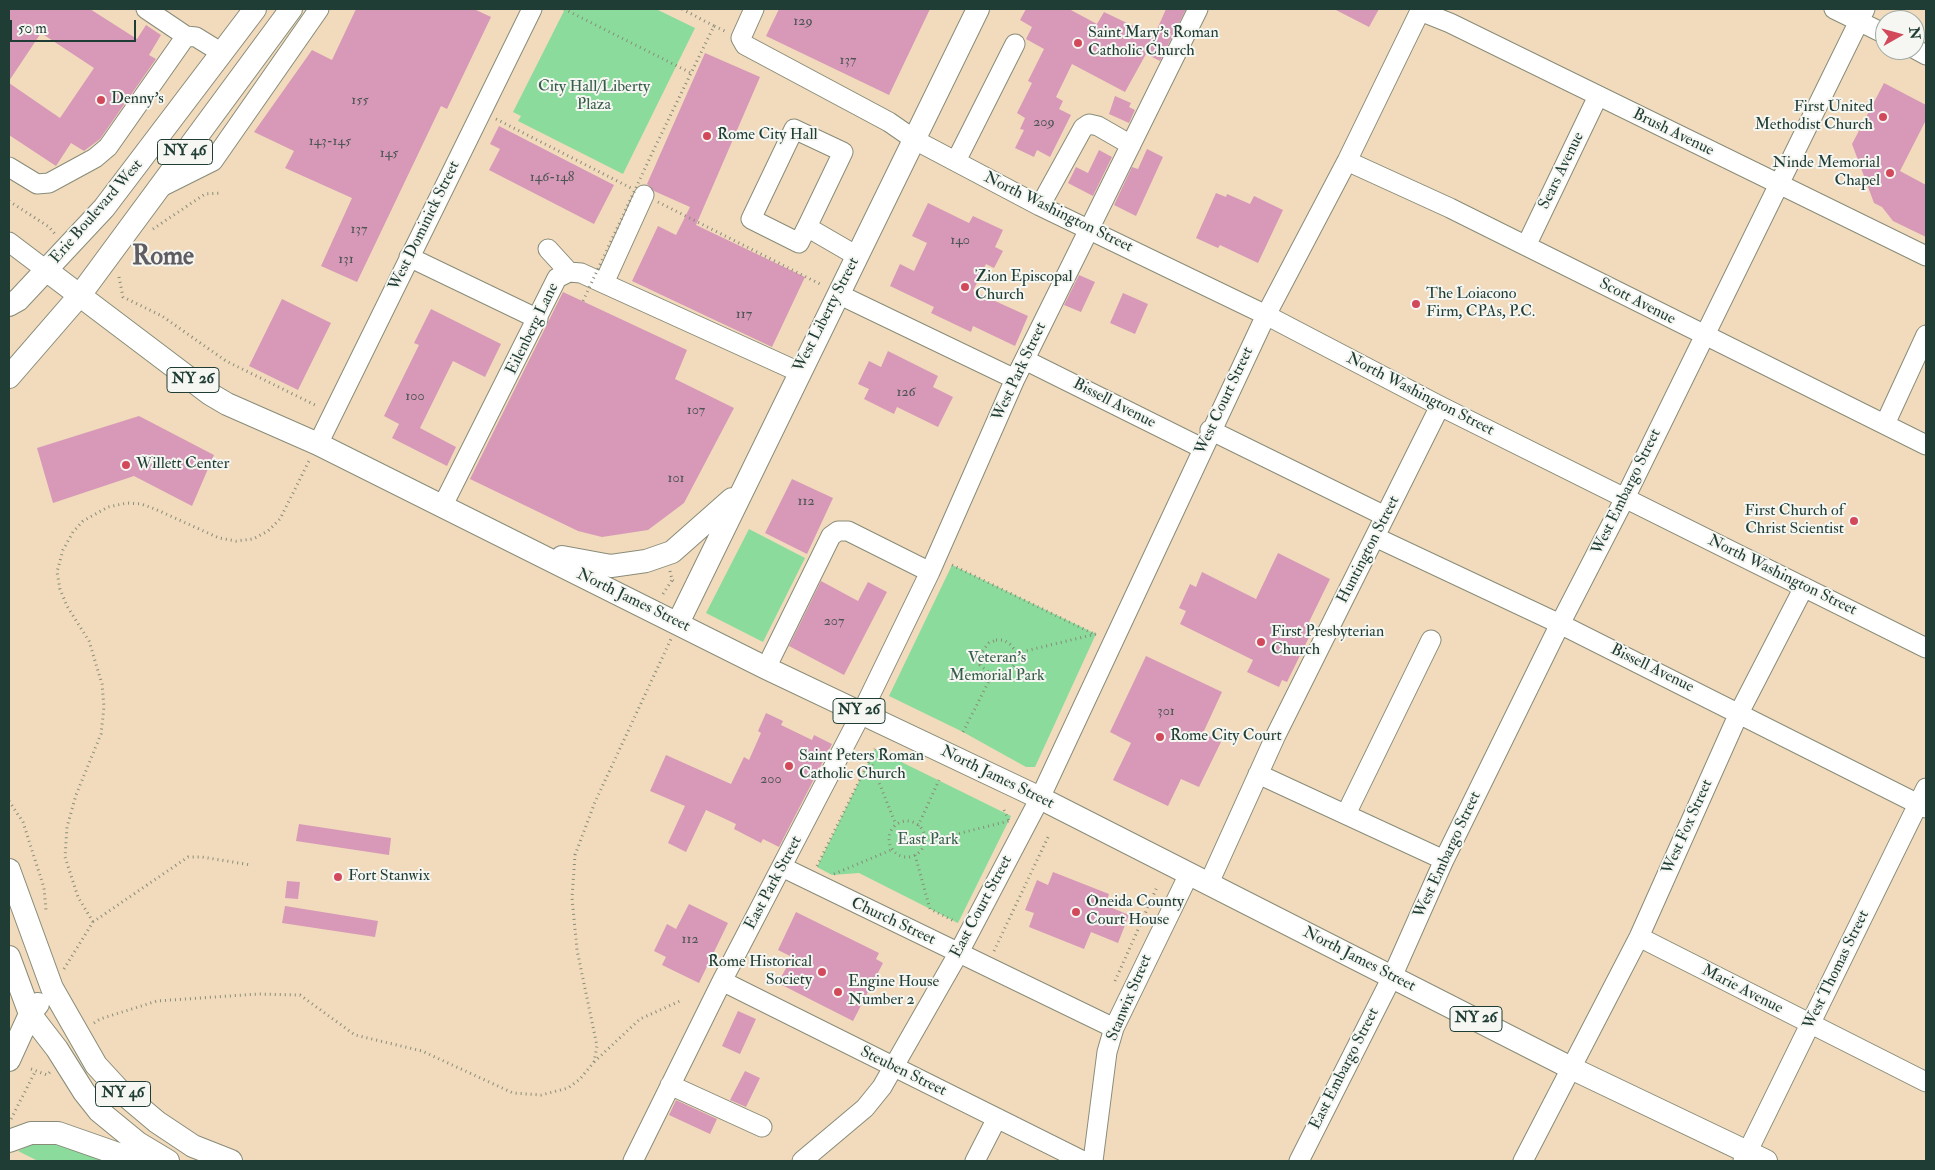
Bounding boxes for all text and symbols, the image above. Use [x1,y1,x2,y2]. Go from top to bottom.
scale bar [12,10,139,42]
north arrow [1875,10,1925,60]
house number: 129 [793,14,813,30]
text: 50 m [18,19,47,38]
place label: Saint Mary's Roman Catholic Church [1088,24,1219,62]
text: N [1905,26,1924,40]
marker: Saint Mary's Roman Catholic Church [1072,37,1084,49]
house number: 137 [840,53,856,69]
park label: City Hall/Liberty Plaza [538,78,650,116]
place label: Denny's [111,90,164,110]
house number: 155 [351,93,369,109]
marker: Denny's [95,94,107,106]
place label: First United Methodist Church [1755,98,1873,136]
street label: Brush Avenue [1629,105,1717,161]
marker: First United Methodist Church [1877,111,1889,123]
house number: 209 [1033,115,1055,131]
place label: Rome City Hall [717,126,818,146]
street label: Sears Avenue [1535,129,1589,213]
marker: Rome City Hall [701,130,713,142]
house number: 143-145 [309,134,351,150]
road number: NY 46 [158,140,212,164]
house number: 145 [380,146,398,162]
place label: Ninde Memorial Chapel [1773,154,1880,192]
street label: Erie Boulevard West [47,156,147,268]
street label: West Dominick Street [385,158,465,294]
marker: Ninde Memorial Chapel [1884,167,1896,179]
street label: North Washington Street [980,169,1136,257]
house number: 146-148 [530,170,574,186]
house number: 137 [351,222,367,238]
house number: 140 [950,233,970,249]
district label: Rome [132,242,194,274]
house number: 131 [338,252,354,268]
street label: West Liberty Street [790,255,864,375]
place label: Zion Episcopal Church [975,268,1073,306]
street label: Scott Avenue [1596,275,1678,329]
street label: Eilenberg Lane [503,280,563,378]
marker: Zion Episcopal Church [959,281,971,293]
place label: The Loiacono Firm, CPAs, P.C. [1426,285,1535,323]
marker: The Loiacono Firm, CPAs, P.C. [1410,298,1422,310]
house number: 117 [736,307,752,323]
street label: West Park Street [989,320,1051,424]
street label: West Court Street [1192,344,1258,458]
street label: North Washington Street [1343,349,1497,441]
road number: NY 26 [167,368,219,392]
street label: Bissell Avenue [1069,375,1159,433]
house number: 126 [896,385,916,401]
house number: 100 [405,389,425,405]
house number: 107 [687,403,705,419]
street label: West Embargo Street [1588,426,1666,558]
place label: Willett Center [136,455,230,475]
marker: Willett Center [120,459,132,471]
house number: 101 [667,471,685,487]
street label: Huntington Street [1334,493,1404,607]
house number: 112 [797,494,815,510]
place label: First Church of Christ Scientist [1745,502,1844,540]
marker: First Church of Christ Scientist [1848,515,1860,527]
street label: North Washington Street [1704,532,1860,620]
street label: North James Street [573,565,693,637]
house number: 207 [824,614,844,630]
place label: First Presbyterian Church [1271,623,1384,661]
marker: First Presbyterian Church [1255,636,1267,648]
street label: Bissell Avenue [1607,641,1697,697]
park label: Veteran's Memorial Park [949,649,1045,687]
road number: NY 26 [833,698,885,724]
house number: 301 [1157,704,1175,720]
place label: Rome City Court [1170,727,1282,747]
marker: Rome City Court [1154,731,1166,743]
street label: North James Street [937,742,1057,814]
place label: Saint Peters Roman Catholic Church [799,747,924,785]
marker: Saint Peters Roman Catholic Church [783,760,795,772]
house number: 200 [760,772,782,788]
street label: West Fox Street [1659,777,1717,877]
street label: West Embargo Street [1410,789,1486,921]
park label: East Park [897,831,959,851]
street label: East Park Street [741,833,807,933]
street label: East Court Street [947,853,1017,961]
place label: Fort Stanwix [348,867,430,887]
marker: Fort Stanwix [332,871,344,883]
place label: Oneida County Court House [1086,893,1184,931]
street label: Church Street [848,894,938,950]
marker: Oneida County Court House [1070,906,1082,918]
street label: West Thomas Street [1800,907,1874,1033]
street label: North James Street [1300,923,1418,997]
house number: 112 [681,932,699,948]
street label: Stanwix Street [1103,952,1157,1044]
place label: Rome Historical Society [708,953,812,991]
street label: Marie Avenue [1698,961,1786,1019]
marker: Rome Historical Society [816,966,828,978]
place label: Engine House Number 2 [848,973,939,1011]
marker: Engine House Number 2 [832,986,844,998]
street label: East Embargo Street [1306,1005,1384,1133]
road number: NY 26 [1450,1006,1502,1032]
street label: Steuben Street [857,1043,949,1101]
road number: NY 46 [96,1082,150,1106]

